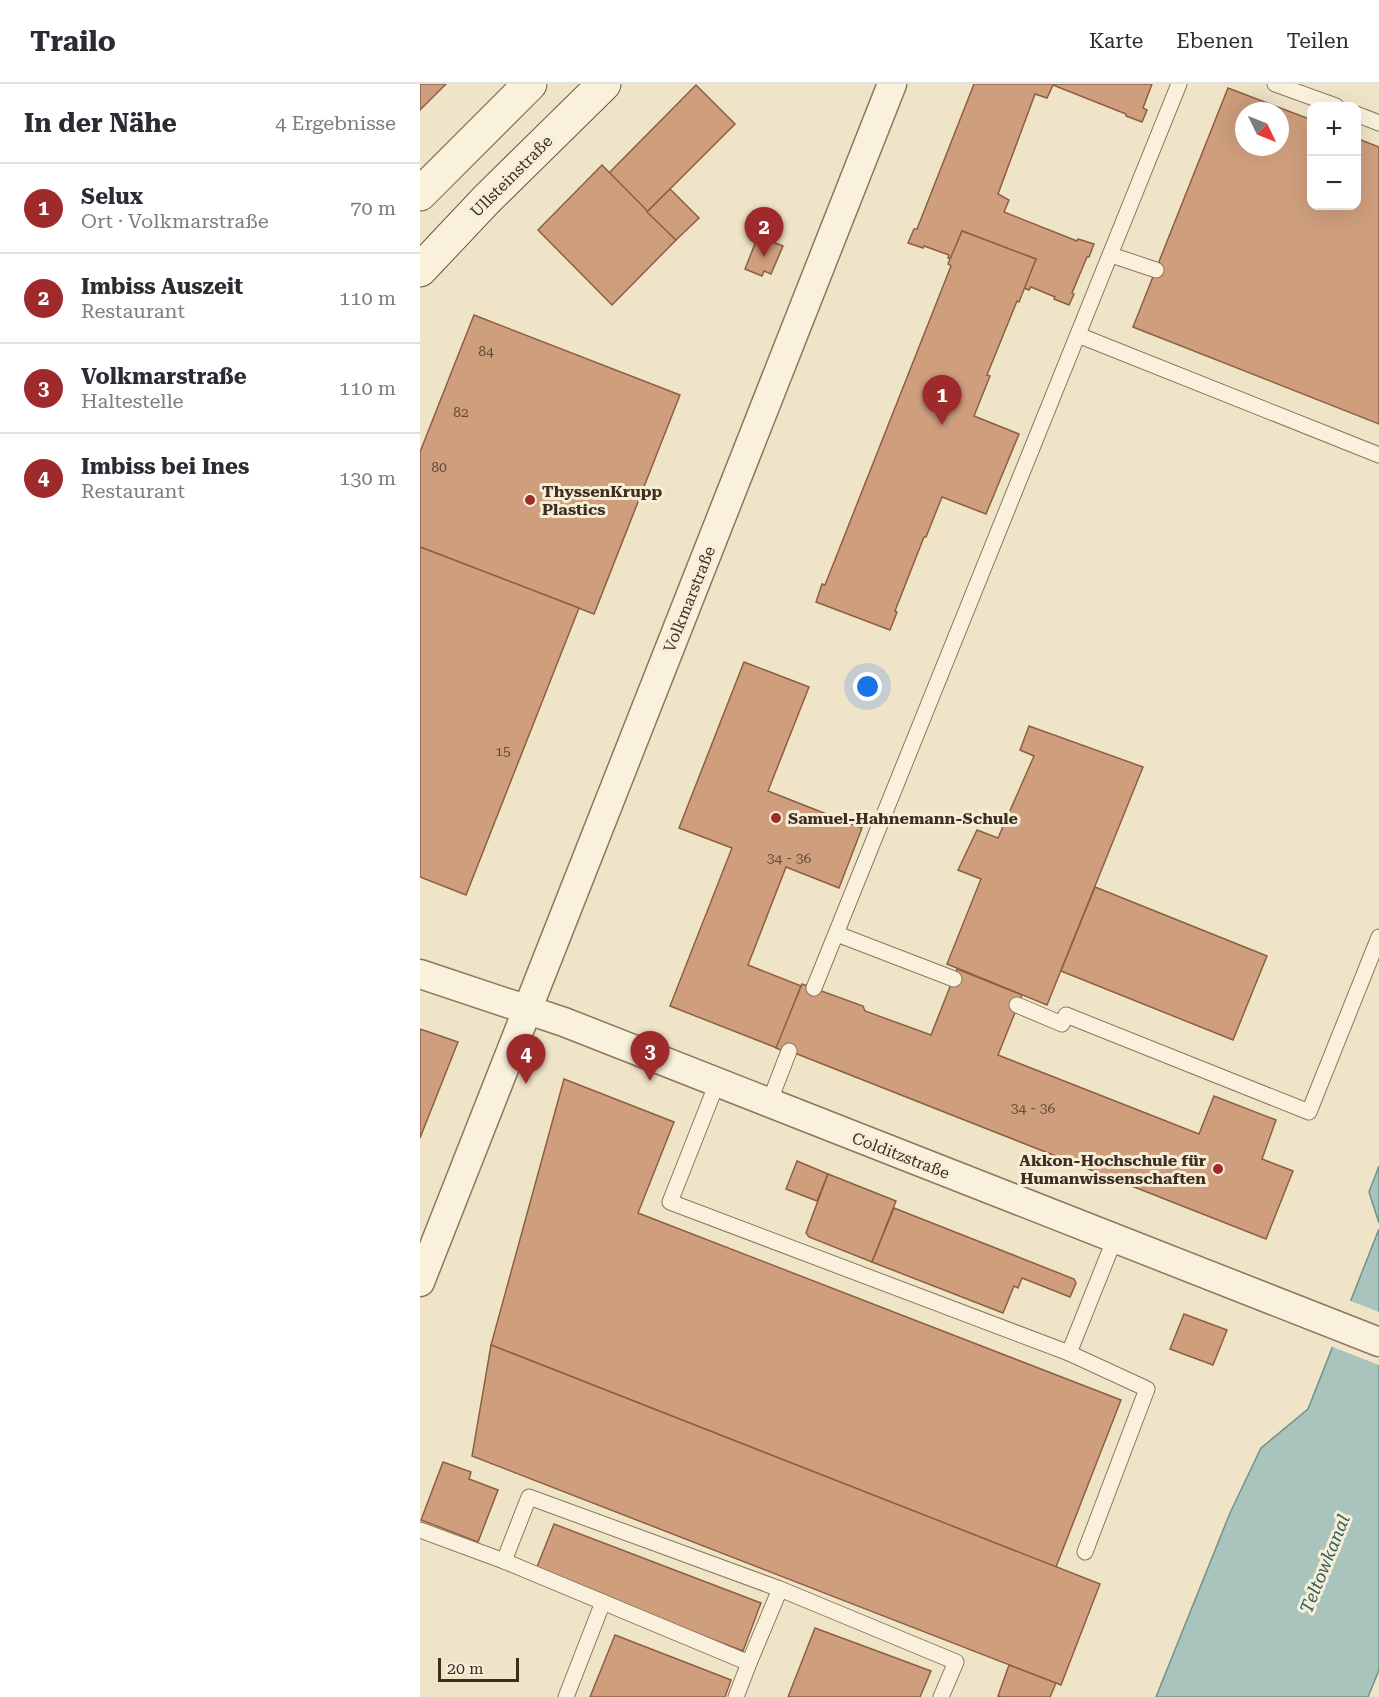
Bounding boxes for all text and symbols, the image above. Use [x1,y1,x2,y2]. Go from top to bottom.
text: Trailo [30,25,116,58]
text: Karte [1089,29,1143,53]
text: Ebenen [1176,29,1254,53]
text: Teilen [1287,29,1349,53]
north arrow [1235,102,1289,156]
map controls [1307,102,1361,210]
button: + [1307,102,1361,156]
text: In der Nähe [24,108,177,138]
text: 4 Ergebnisse [275,111,396,135]
street label: Ullsteinstraße [467,131,556,221]
button: − [1307,156,1361,210]
text: Selux [81,184,143,209]
text: 1 [38,196,49,220]
text: 70 m [350,196,396,220]
pin: 2 [744,208,784,257]
text: Ort · Volkmarstraße [81,209,269,233]
text: Imbiss Auszeit [81,274,243,299]
text: 2 [38,286,49,310]
text: 110 m [339,286,396,310]
text: Restaurant [81,299,185,323]
house number: 84 [478,343,494,359]
text: Volkmarstraße [81,364,247,389]
text: 3 [38,376,49,400]
text: 110 m [339,376,396,400]
pin: 1 [922,376,962,425]
text: Haltestelle [81,389,184,413]
house number: 82 [453,404,469,420]
text: Imbiss bei Ines [81,454,249,479]
house number: 80 [431,459,447,475]
text: 4 [38,466,49,490]
text: 130 m [339,466,396,490]
text: Restaurant [81,479,185,503]
place label: ThyssenKrupp Plastics [542,482,662,519]
marker: ThyssenKrupp Plastics [523,493,537,507]
street label: Volkmarstraße [660,543,719,655]
your location [853,672,882,701]
house number: 15 [495,743,511,759]
place label: Samuel-Hahnemann-Schule [788,809,1018,828]
marker: Samuel-Hahnemann-Schule [769,811,783,825]
house number: 34 - 36 [767,850,811,866]
pin: 3 [630,1032,670,1081]
pin: 4 [506,1034,546,1084]
house number: 34 - 36 [1011,1100,1055,1116]
street label: Colditzstraße [849,1128,952,1183]
place label: Akkon-Hochschule für Humanwissenschaften [1019,1151,1206,1188]
marker: Akkon-Hochschule für Humanwissenschaften [1211,1162,1225,1176]
water label: Teltowkanal [1295,1511,1354,1616]
scale bar [438,1655,519,1682]
text: 20 m [447,1659,484,1678]

